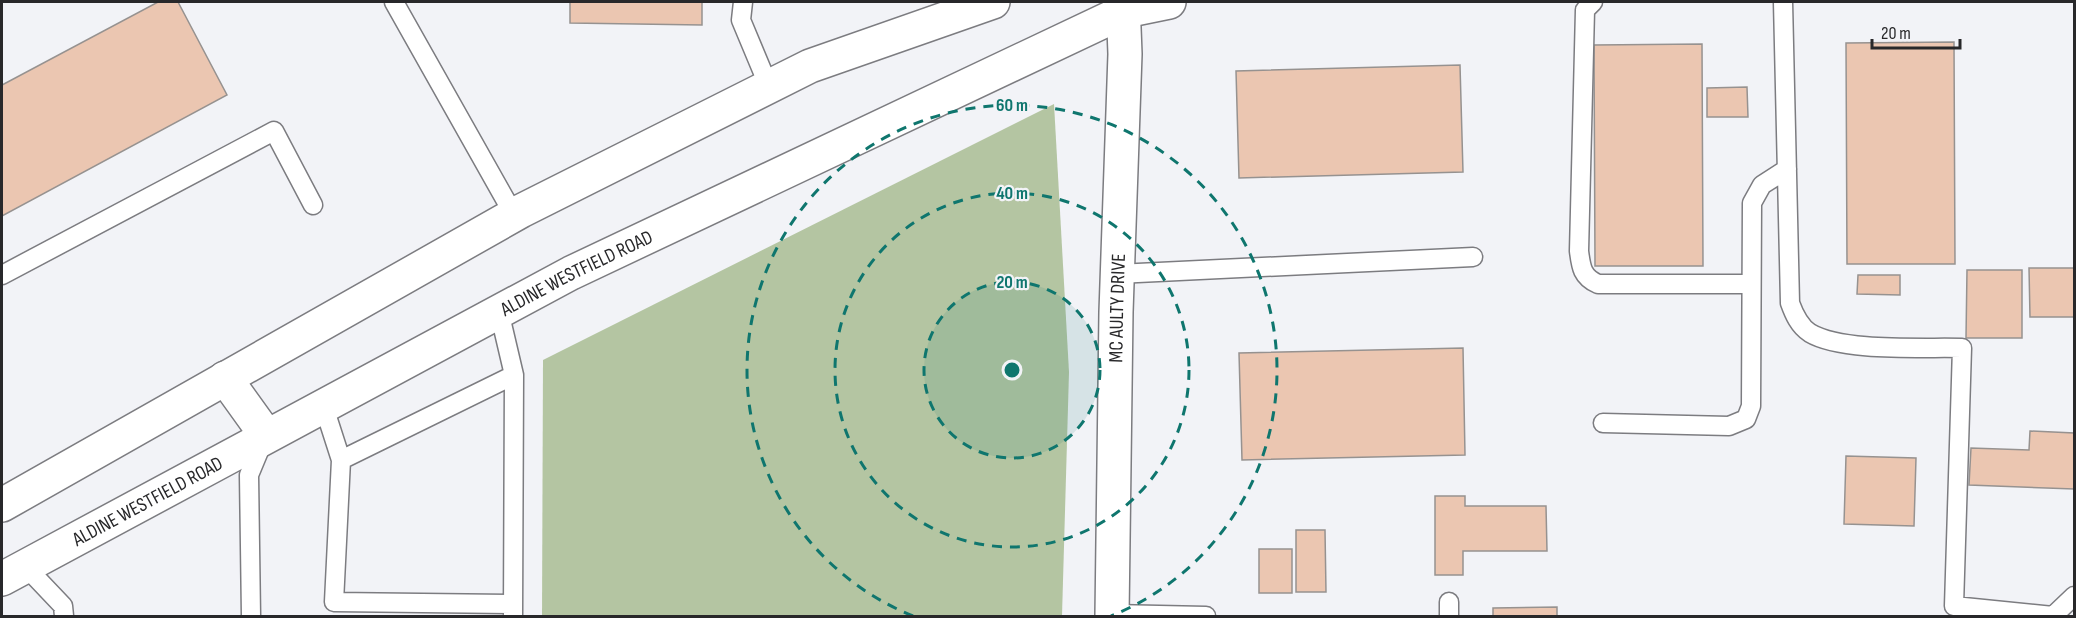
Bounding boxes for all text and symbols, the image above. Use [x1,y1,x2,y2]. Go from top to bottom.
scale bar [1872,12,1960,50]
text: 20 m [1881,23,1911,44]
text: 60 m [996,95,1028,116]
text: 40 m [996,183,1028,204]
street label: ALDINE WESTFIELD ROAD [496,225,657,322]
street label: MC AULTY DRIVE [1104,253,1131,363]
text: 20 m [996,272,1028,293]
centre of rings [1002,360,1022,380]
street label: ALDINE WESTFIELD ROAD [68,452,227,552]

